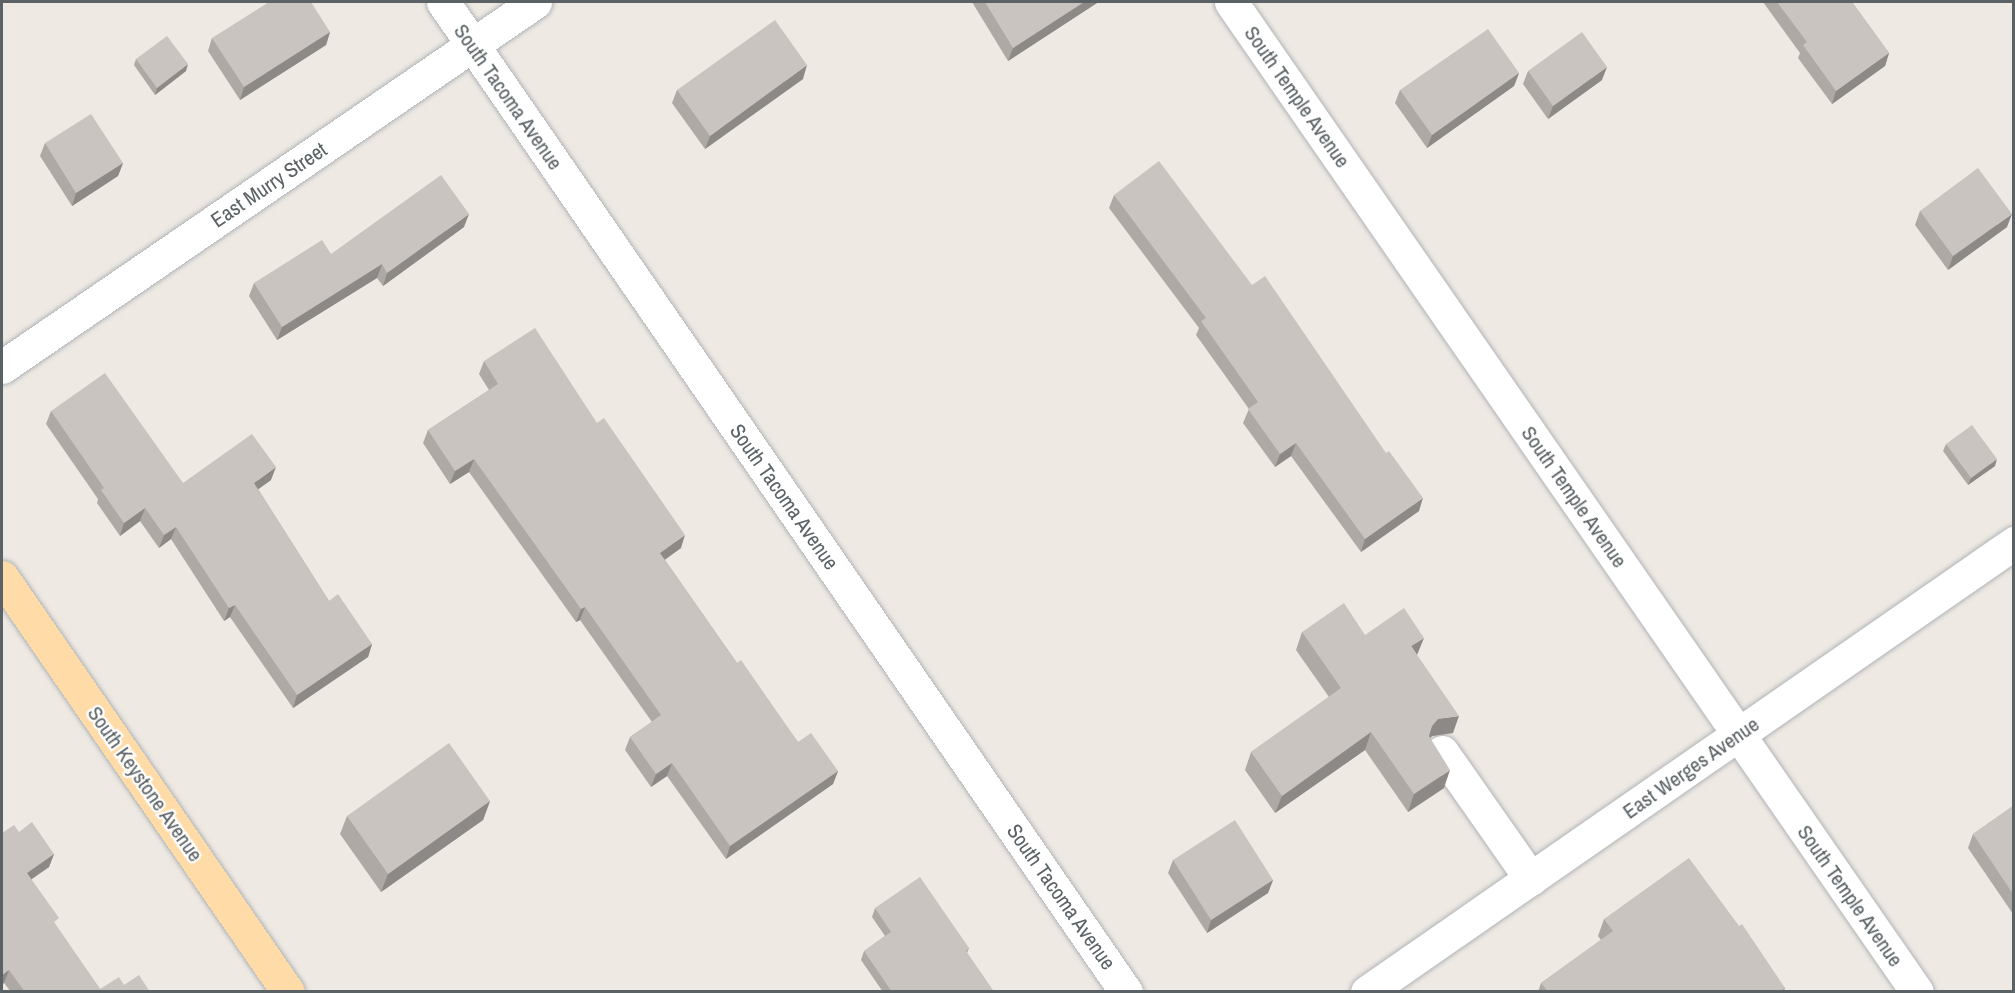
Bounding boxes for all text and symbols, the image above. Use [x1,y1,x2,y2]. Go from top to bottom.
street label: South Tacoma Avenue [448,19,568,175]
street label: South Temple Avenue [1238,21,1356,173]
street label: East Murry Street [206,137,332,233]
street label: South Tacoma Avenue [724,419,844,575]
street label: South Temple Avenue [1515,421,1633,573]
street label: South Keystone Avenue [82,701,208,867]
street label: East Werges Avenue [1618,711,1764,825]
street label: South Tacoma Avenue [1001,819,1121,975]
street label: South Temple Avenue [1791,820,1909,972]

